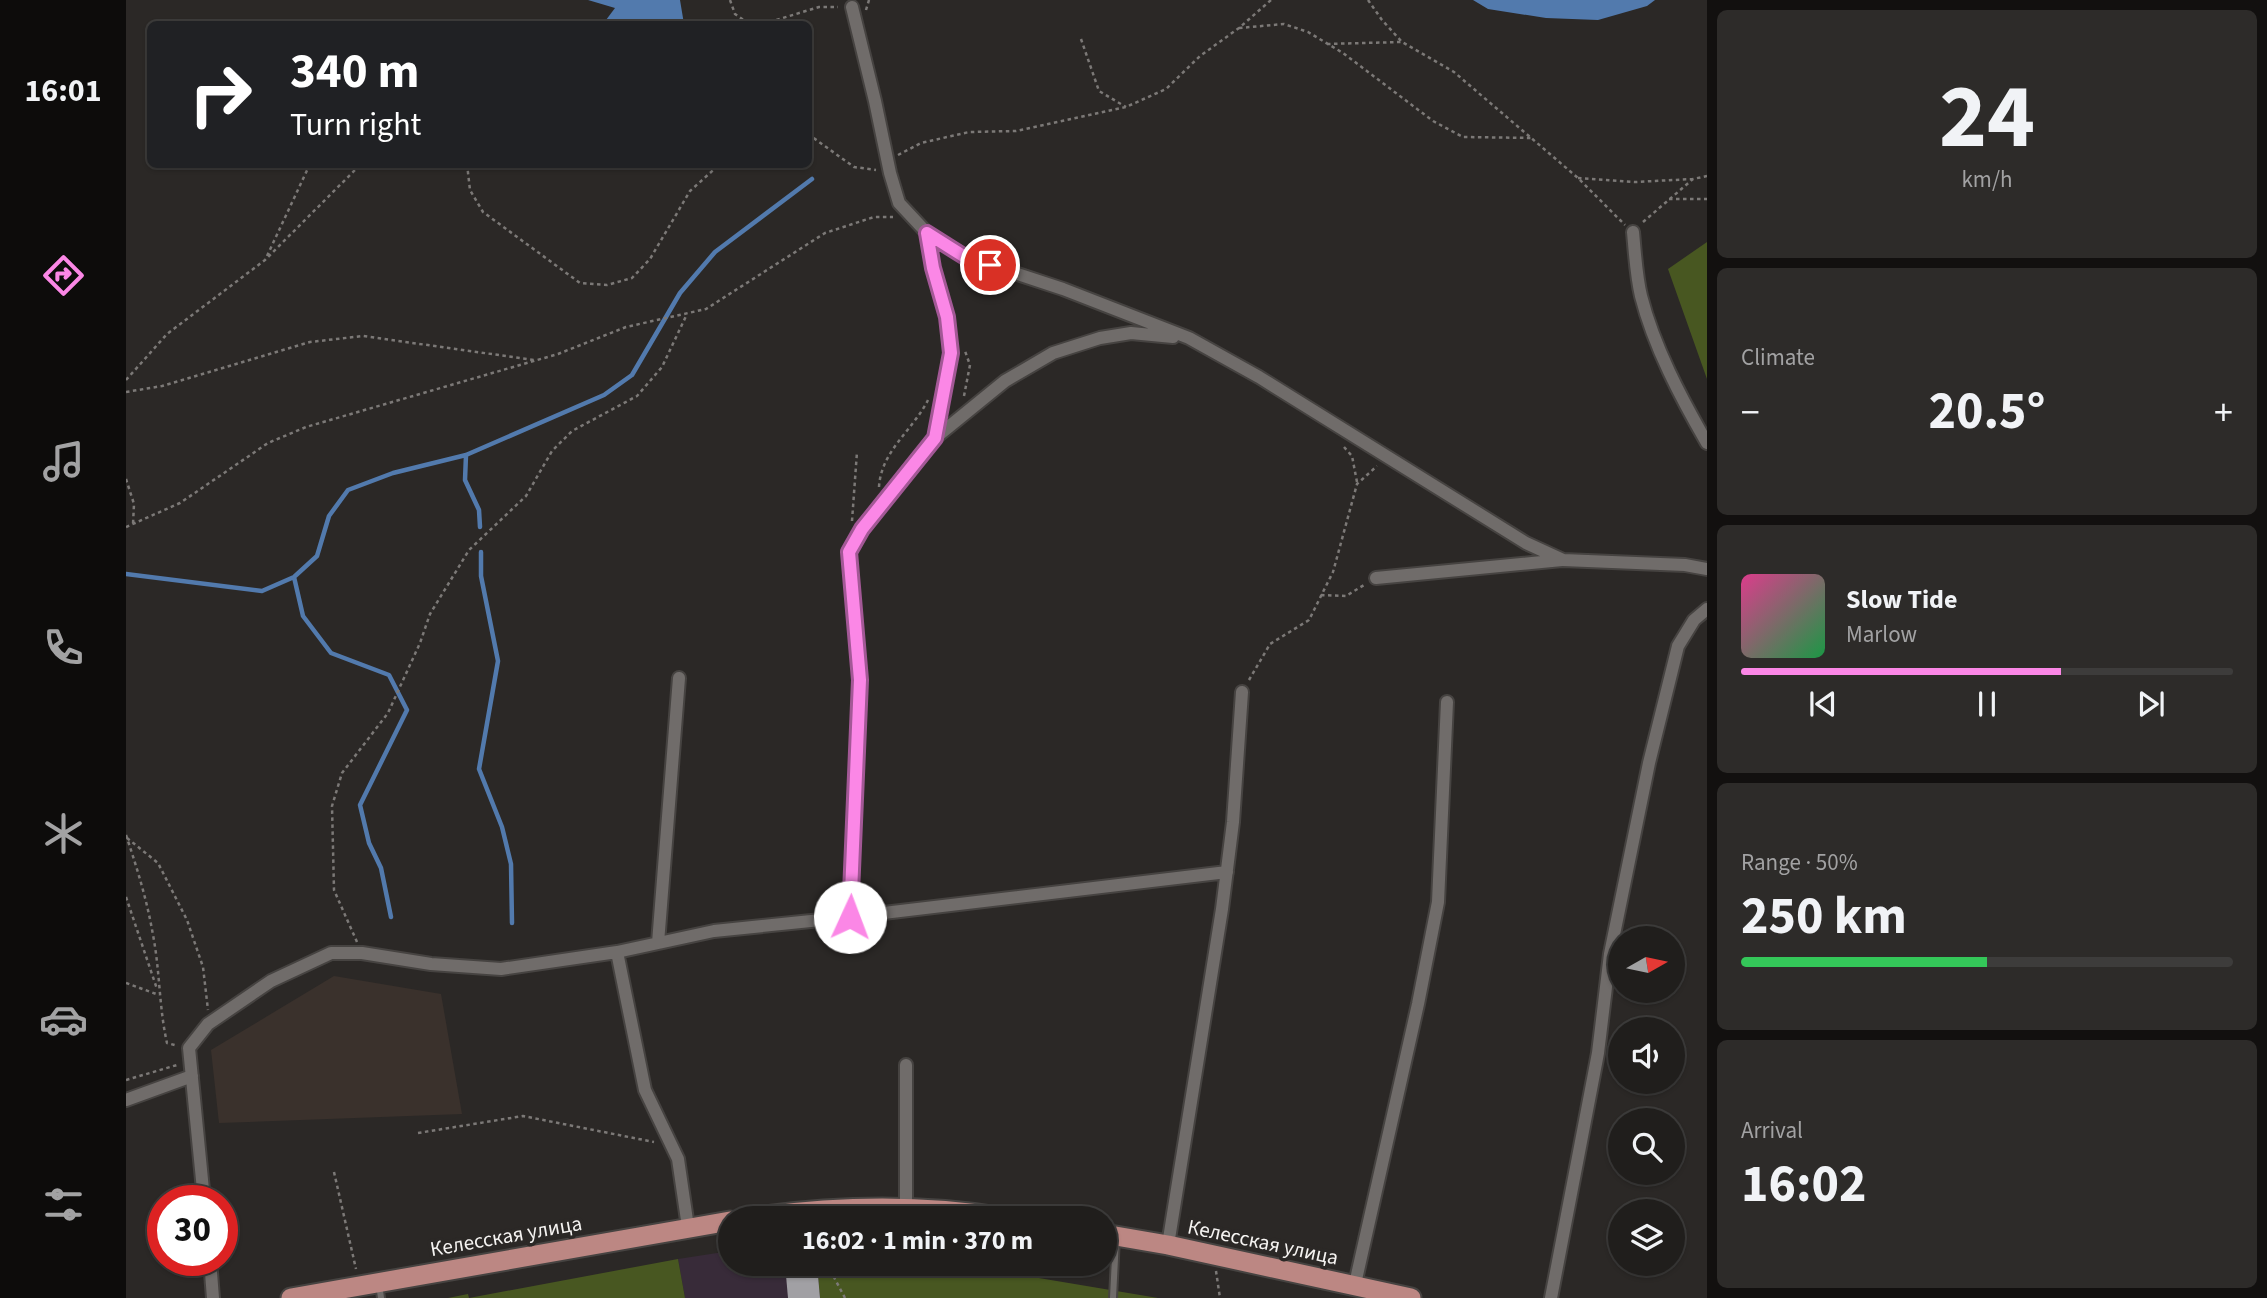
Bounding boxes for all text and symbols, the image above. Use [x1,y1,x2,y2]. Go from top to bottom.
text: 340 m [290,37,419,107]
icon: right [175,49,266,140]
text: 24 [1939,53,2035,182]
text: 16:01 [24,68,102,114]
text: Turn right [290,102,421,148]
text: km/h [1961,163,2013,196]
pin [960,235,1020,295]
icon: arrive [971,246,1009,284]
icon: directions [39,251,88,300]
text: Climate [1741,341,1815,374]
text: 20.5° [1929,375,2045,449]
text: − [1741,386,1760,440]
text: + [2214,386,2233,440]
icon: music [39,437,88,486]
text: Slow Tide [1846,581,1957,618]
text: Marlow [1846,618,1917,651]
icon: phone [39,623,88,672]
icon: previous [1804,685,1842,723]
icon: pause [1968,685,2006,723]
icon: next [2132,685,2170,723]
icon: climate [39,809,88,858]
text: Range · 50% [1741,846,1858,879]
position arrow [813,880,887,954]
text: 250 km [1741,880,1907,954]
north arrow [1608,926,1685,1003]
map controls [1608,926,1685,1276]
icon: car [39,995,88,1044]
button: sound [1608,1017,1685,1094]
button: search [1608,1108,1685,1185]
text: Arrival [1741,1114,1803,1147]
text: 16:02 [1741,1148,1866,1222]
icon: filters [39,1180,88,1229]
speed limit sign: 30 [147,1185,238,1276]
button: layers [1608,1199,1685,1276]
street label: Келесская улица [428,1208,584,1264]
street label: Келесская улица [1185,1211,1341,1273]
text: 16:02 · 1 min · 370 m [802,1222,1033,1259]

